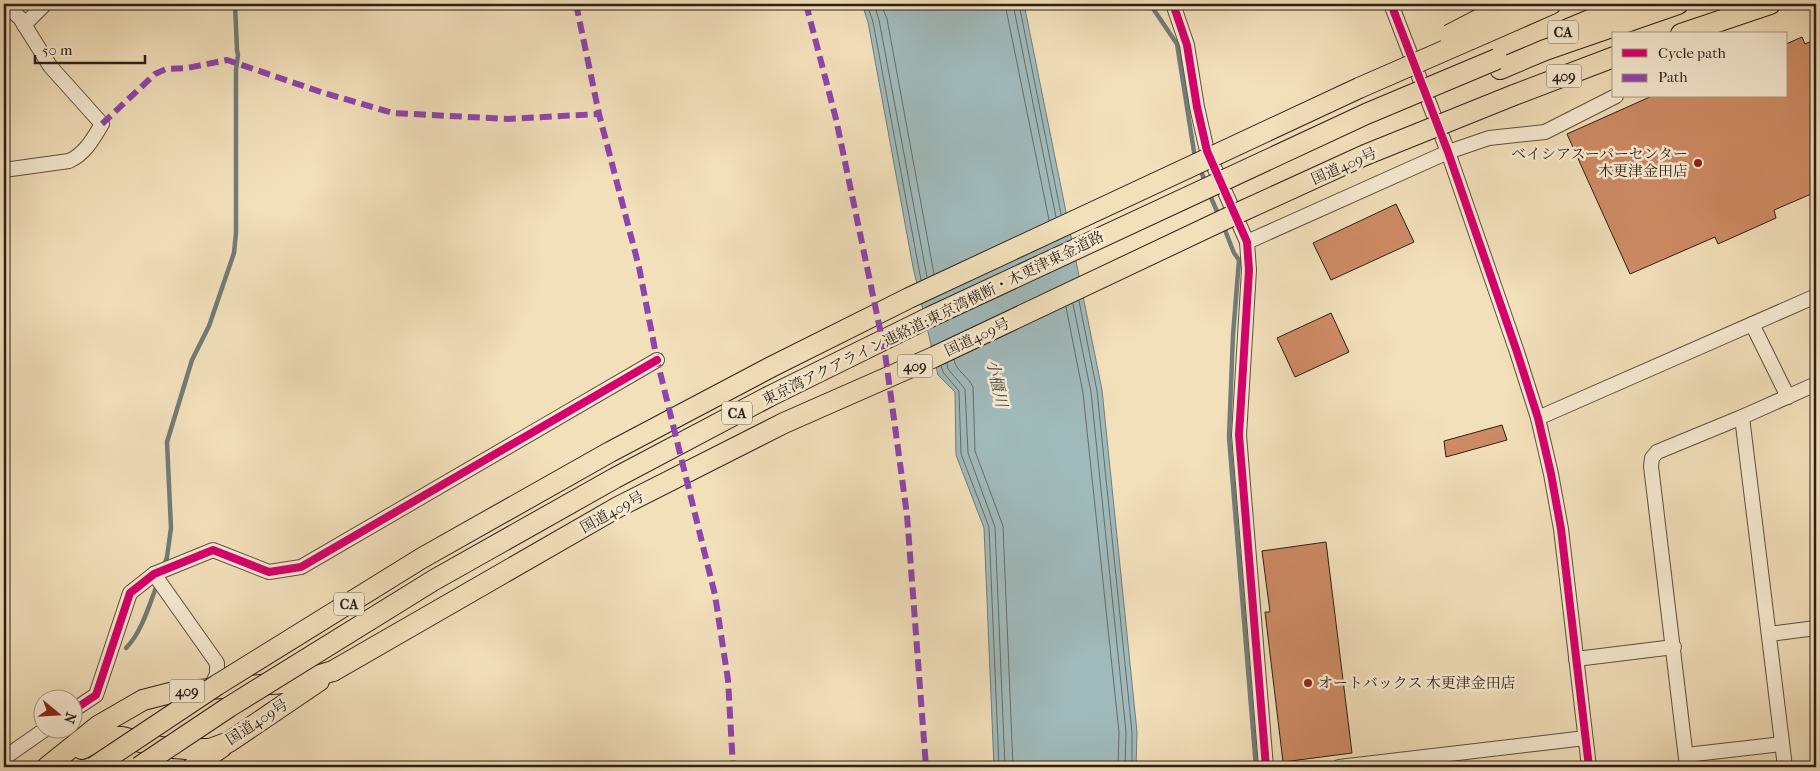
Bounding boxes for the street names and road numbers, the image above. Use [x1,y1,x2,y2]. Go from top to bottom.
road number: CA [1548,21,1578,44]
road number: 409 [1546,64,1582,88]
street label: 国道409号 [1308,144,1380,188]
street label: 東京湾アクアライン連絡道;東京湾横断・木更津東金道路 [759,227,1107,409]
street label: 国道409号 [941,314,1013,360]
road number: 409 [898,354,932,378]
road number: CA [722,402,752,424]
street label: 国道409号 [577,487,647,537]
road number: CA [334,592,364,616]
road number: 409 [170,679,204,702]
street label: 国道409号 [223,695,291,749]

